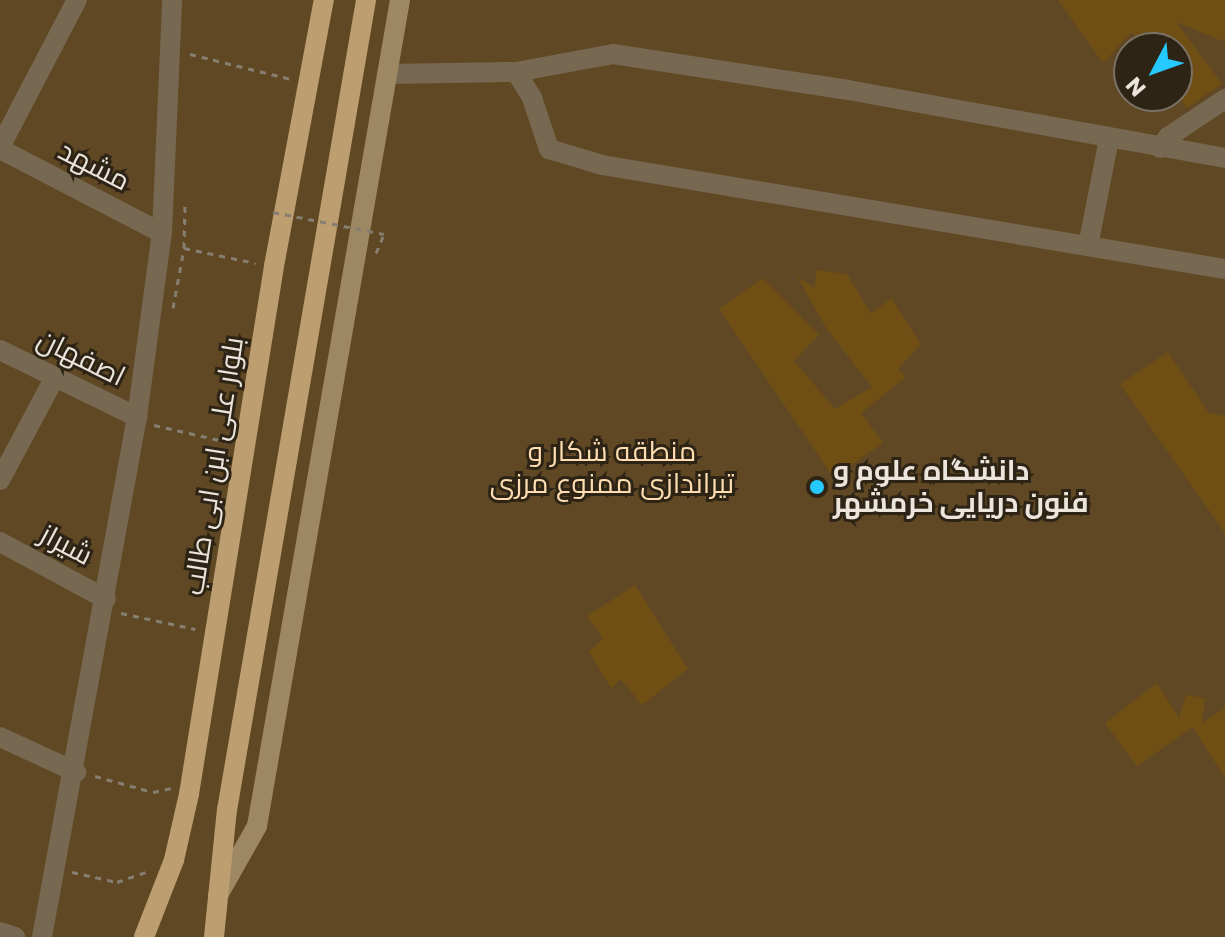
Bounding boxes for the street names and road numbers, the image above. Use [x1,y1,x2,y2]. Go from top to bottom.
street label: مشهد [53,134,135,198]
street label: اصفهان [31,322,131,394]
street label: بلوار علی ابن ابی طالب [177,334,251,598]
street label: شیراز [34,517,98,573]

